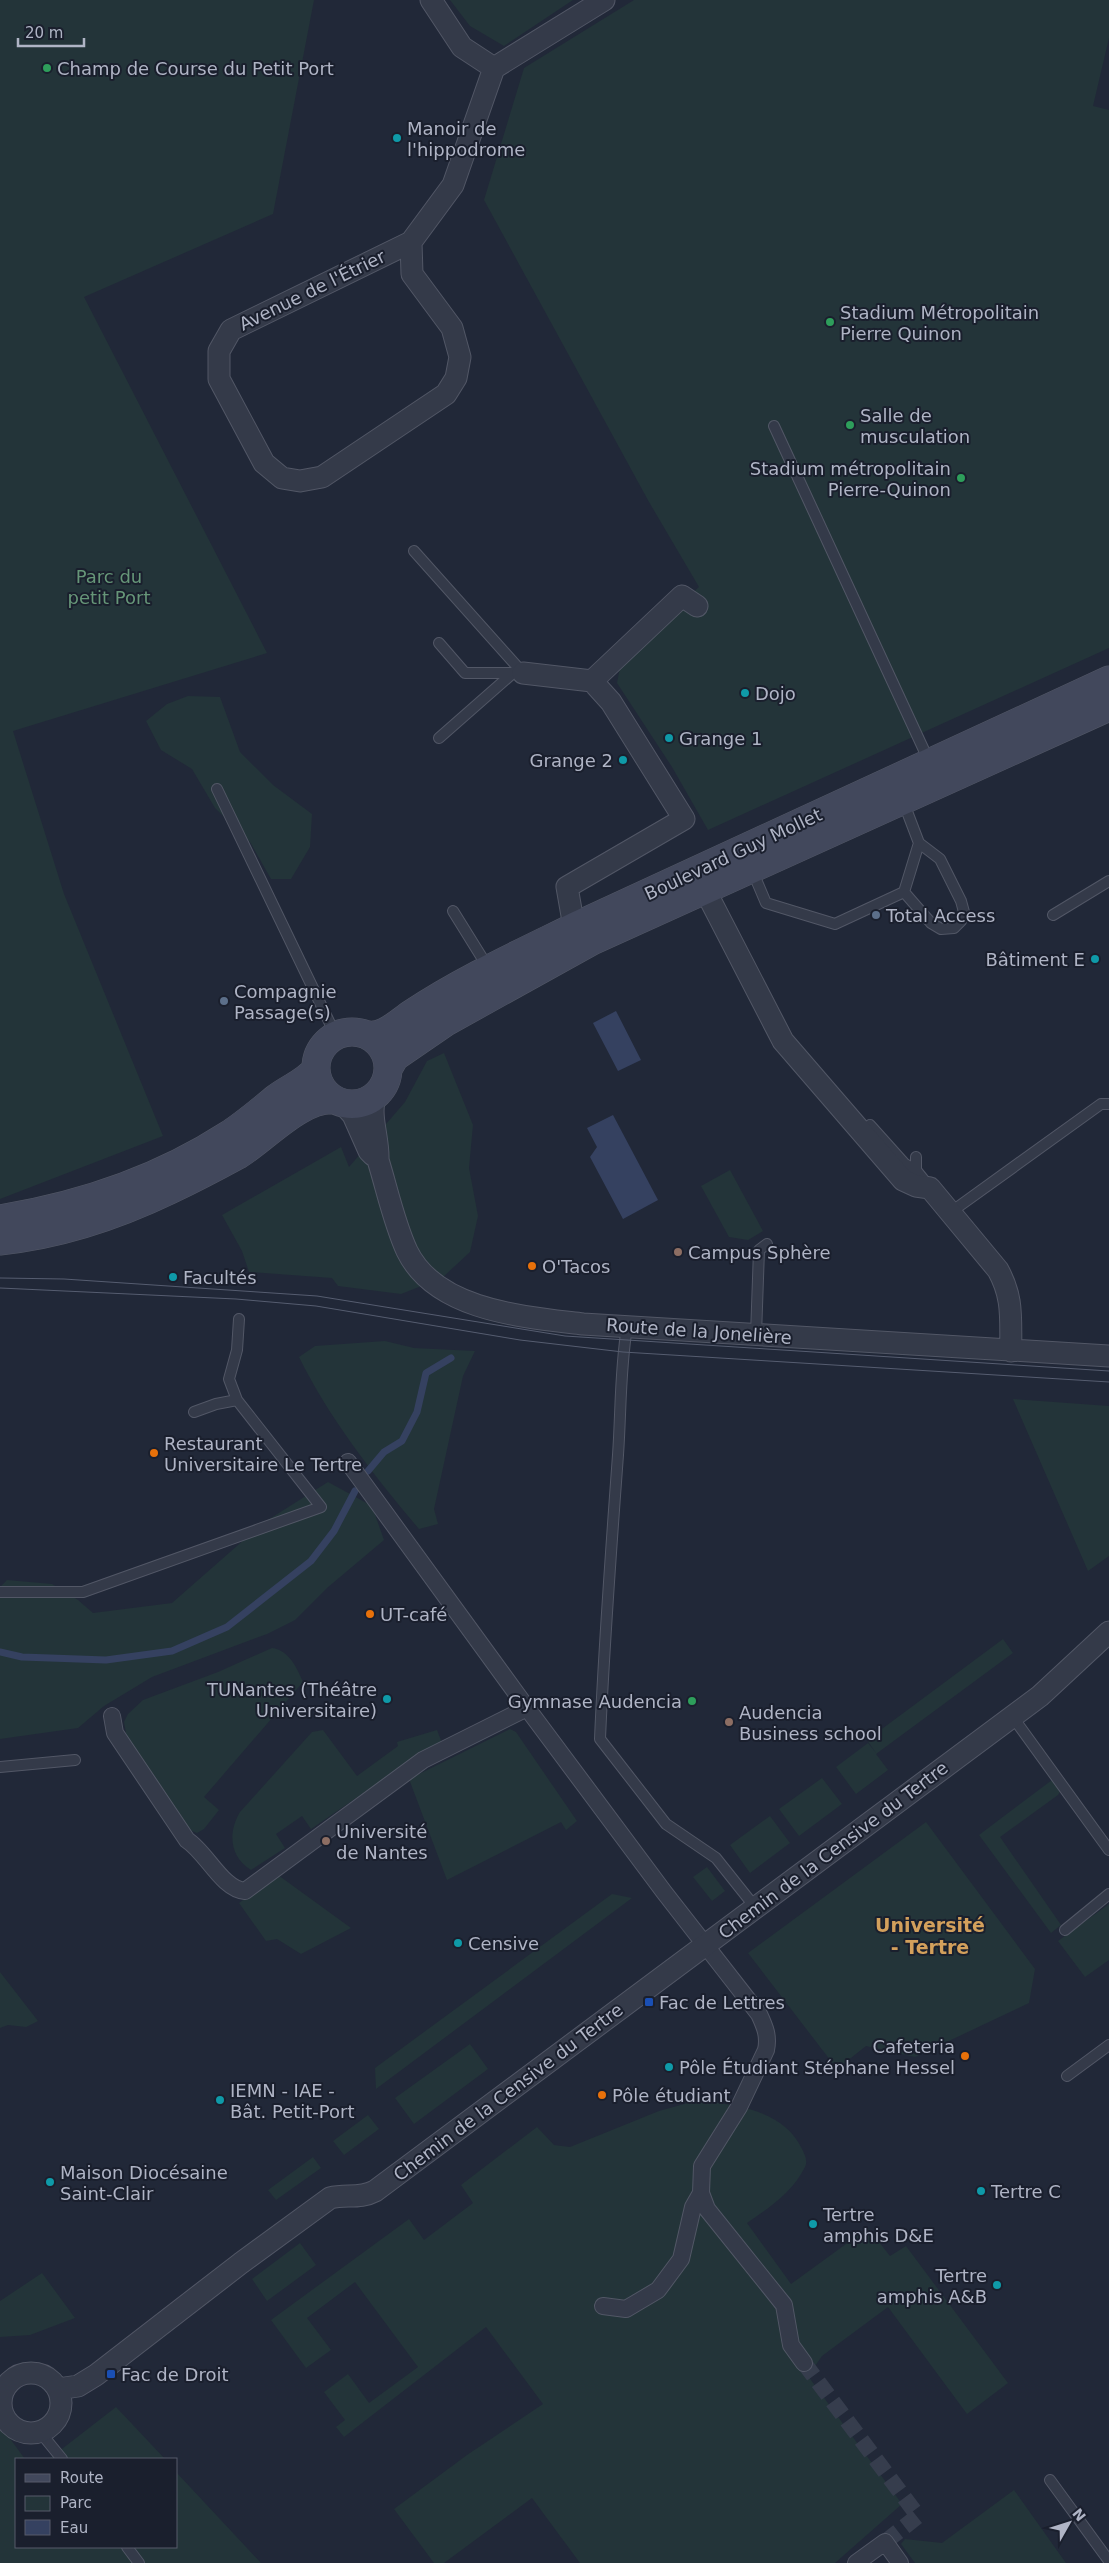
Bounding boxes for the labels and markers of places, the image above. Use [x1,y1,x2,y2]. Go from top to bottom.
place label: Champ de Course du Petit Port [57,58,334,79]
marker: Champ de Course du Petit Port [41,62,53,74]
place label: Manoir de l'hippodrome [407,118,525,160]
marker: Manoir de l'hippodrome [391,132,403,144]
place label: Stadium Métropolitain Pierre Quinon [840,302,1039,344]
marker: Stadium Métropolitain Pierre Quinon [824,316,836,328]
place label: Salle de musculation [860,405,970,447]
marker: Salle de musculation [844,419,856,431]
place label: Stadium métropolitain Pierre-Quinon [750,458,951,500]
marker: Stadium métropolitain Pierre-Quinon [955,472,967,484]
place label: Dojo [755,683,796,704]
marker: Dojo [739,687,751,699]
place label: Grange 1 [679,728,762,749]
marker: Grange 1 [663,732,675,744]
place label: Grange 2 [530,750,613,771]
marker: Grange 2 [617,754,629,766]
place label: Total Access [885,905,995,926]
marker: Total Access [870,909,882,921]
place label: Bâtiment E [985,949,1085,970]
marker: Bâtiment E [1089,953,1101,965]
place label: Compagnie Passage(s) [234,981,336,1023]
marker: Compagnie Passage(s) [218,995,230,1007]
place label: Campus Sphère [688,1242,830,1263]
marker: Campus Sphère [672,1246,684,1258]
place label: O'Tacos [542,1256,610,1277]
marker: O'Tacos [526,1260,538,1272]
place label: Facultés [183,1267,257,1288]
marker: Facultés [167,1271,179,1283]
place label: Restaurant Universitaire Le Tertre [164,1433,362,1475]
marker: Restaurant Universitaire Le Tertre [148,1447,160,1459]
place label: UT-café [380,1604,447,1625]
marker: UT-café [364,1608,376,1620]
place label: TUNantes (Théâtre Universitaire) [206,1679,377,1721]
place label: Gymnase Audencia [508,1691,682,1712]
marker: TUNantes (Théâtre Universitaire) [381,1693,393,1705]
marker: Gymnase Audencia [686,1695,698,1707]
place label: Audencia Business school [739,1702,882,1744]
marker: Audencia Business school [723,1716,735,1728]
place label: Université de Nantes [336,1821,428,1863]
marker: Université de Nantes [320,1835,332,1847]
place label: Censive [468,1933,539,1954]
marker: Censive [452,1937,464,1949]
place label: Fac de Lettres [659,1992,785,2013]
marker: Fac de Lettres [643,1996,655,2008]
place label: Cafeteria Stéphane Hessel [804,2036,955,2078]
marker: Cafeteria Stéphane Hessel [959,2050,971,2062]
place label: Pôle Étudiant [679,2057,798,2078]
marker: Pôle Étudiant [663,2061,675,2073]
place label: IEMN - IAE - Bât. Petit-Port [230,2080,354,2122]
place label: Pôle étudiant [612,2085,731,2106]
marker: Pôle étudiant [596,2089,608,2101]
marker: IEMN - IAE - Bât. Petit-Port [214,2094,226,2106]
place label: Maison Diocésaine Saint-Clair [60,2162,228,2204]
marker: Maison Diocésaine Saint-Clair [44,2176,56,2188]
place label: Tertre C [990,2181,1061,2202]
marker: Tertre C [975,2185,987,2197]
place label: Tertre amphis D&E [822,2204,934,2246]
marker: Tertre amphis D&E [807,2218,819,2230]
place label: Tertre amphis A&B [877,2265,987,2307]
marker: Tertre amphis A&B [991,2279,1003,2291]
place label: Fac de Droit [121,2364,229,2385]
marker: Fac de Droit [105,2368,117,2380]

